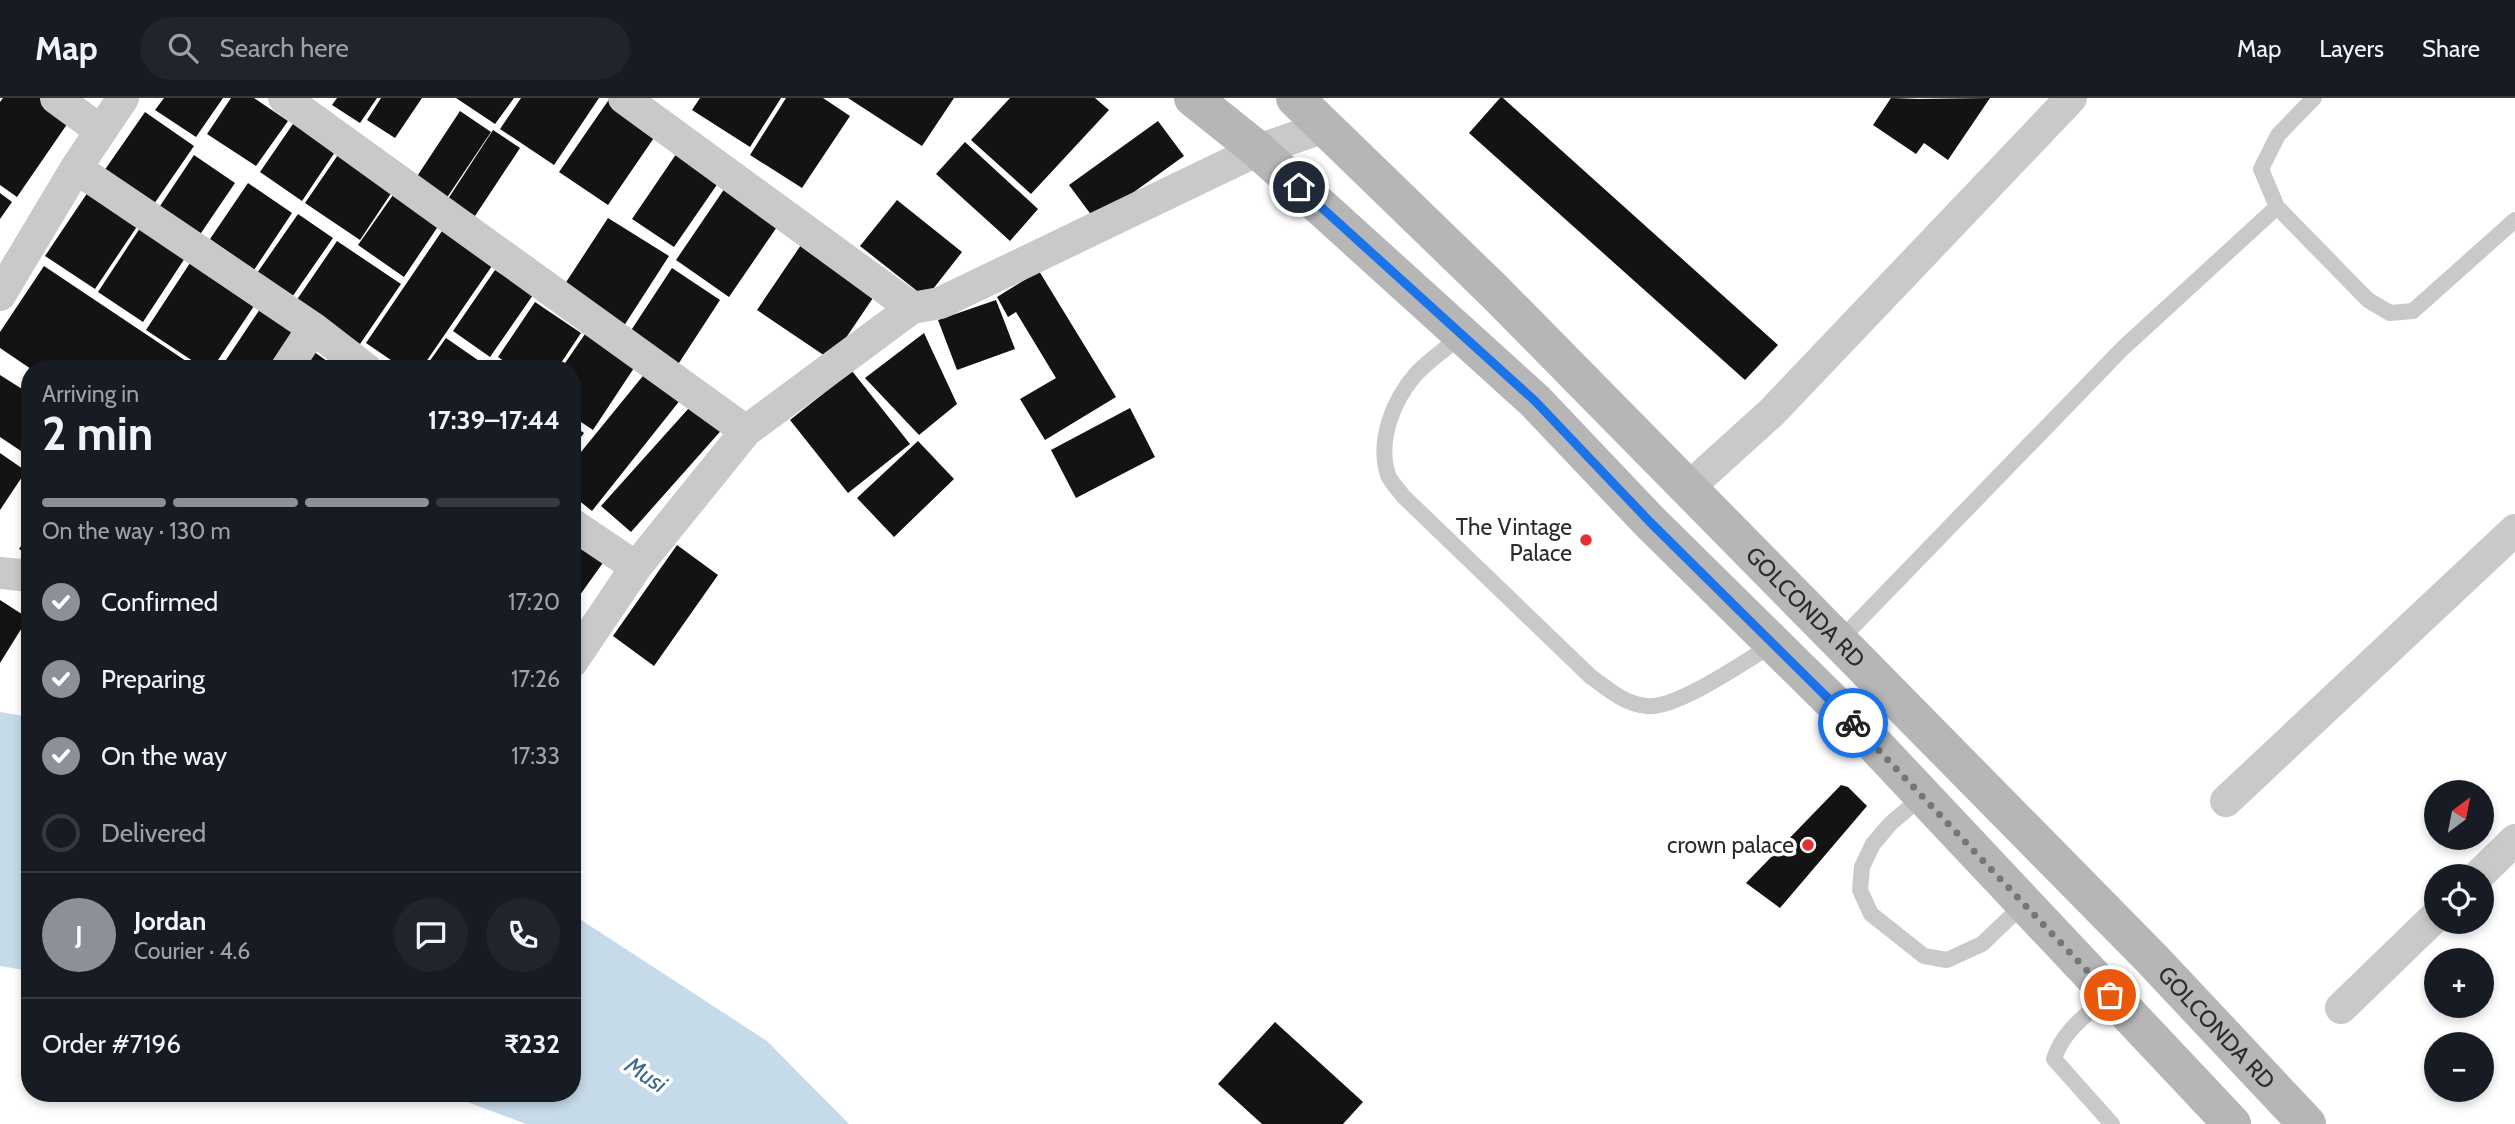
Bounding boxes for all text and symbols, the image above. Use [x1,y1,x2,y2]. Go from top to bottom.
search box [140,17,630,80]
text: Map [35,28,98,68]
icon: search [164,29,202,67]
text: Search here [220,32,349,64]
text: Map [2237,34,2281,63]
text: Layers [2319,34,2384,63]
text: Share [2422,34,2480,63]
pin [1269,157,1329,217]
icon: home [1280,168,1318,206]
text: Arriving in [42,380,139,408]
text: 17:39–17:44 [428,404,560,436]
text: 2 min [42,406,153,462]
place label: The Vintage Palace [1456,513,1572,567]
text: On the way · 130 m [42,517,231,545]
marker: The Vintage Palace [1578,532,1594,548]
street label: GOLCONDA RD [1740,541,1871,673]
icon: check [42,583,80,621]
text: Confirmed [101,586,218,618]
text: 17:20 [508,588,560,616]
icon: check [42,660,80,698]
text: Preparing [101,663,205,695]
text: 17:26 [511,665,560,693]
courier [1818,688,1888,758]
icon: bike [1834,704,1872,742]
icon: check [42,737,80,775]
text: On the way [101,740,227,772]
text: 17:33 [511,742,560,770]
north arrow [2424,780,2494,850]
map controls [2424,780,2494,1102]
text: Delivered [101,817,206,849]
place label: crown palace [1667,831,1794,859]
marker: crown palace [1800,837,1816,853]
button: locate [2424,864,2494,934]
button: chat [394,898,468,972]
button: phone [486,898,560,972]
text: Jordan [134,905,206,937]
text: J [75,919,83,951]
text: Courier · 4.6 [134,937,250,965]
button: + [2424,948,2494,1018]
street label: GOLCONDA RD [2152,960,2281,1095]
pin [2080,965,2140,1025]
icon: bag [2091,976,2129,1014]
text: Order #7196 [42,1028,181,1060]
text: ₹232 [504,1028,560,1060]
button: − [2424,1032,2494,1102]
water label: Musi [619,1050,673,1099]

